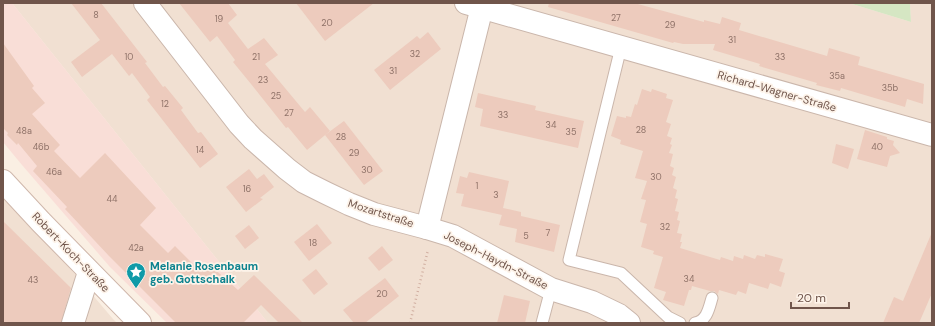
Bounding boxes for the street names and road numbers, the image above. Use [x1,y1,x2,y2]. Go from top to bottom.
street label: Richard-Wagner-Straße [716,67,838,115]
street label: Mozartstraße [346,196,416,230]
street label: Robert-Koch-Straße [29,209,113,295]
street label: Joseph-Haydn-Straße [442,228,550,292]

